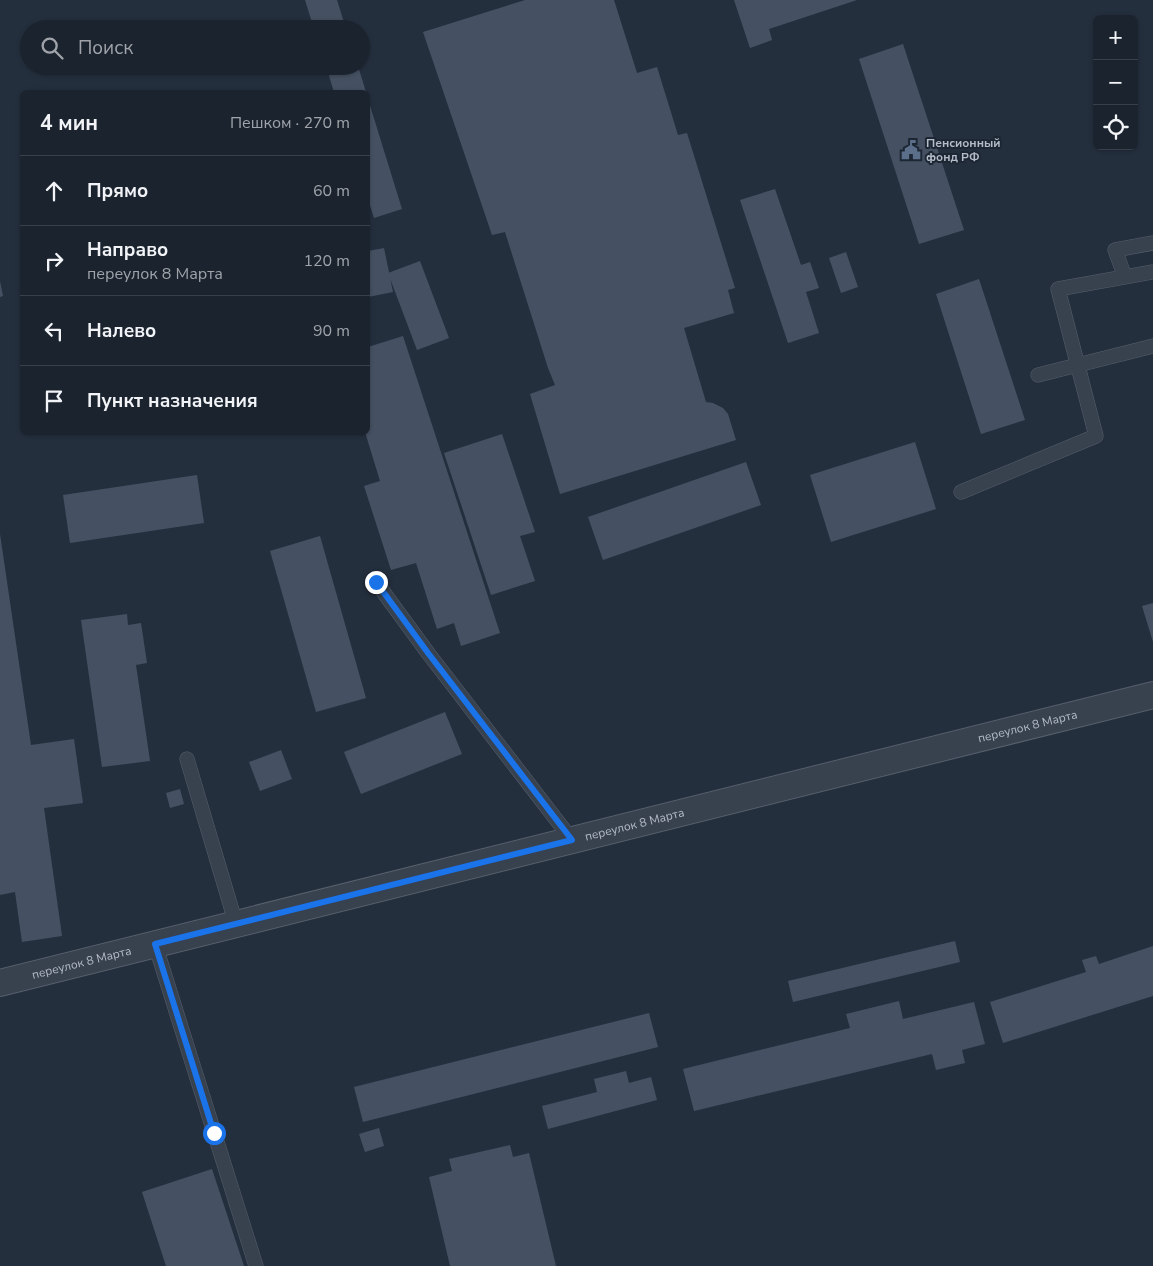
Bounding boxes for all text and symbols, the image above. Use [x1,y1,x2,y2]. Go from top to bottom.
map controls [1093,15,1138,150]
button: + [1093,15,1138,60]
search box [20,20,370,75]
icon: search [38,34,66,62]
text: Поиск [78,35,133,61]
button: − [1093,60,1138,105]
button: locate [1093,105,1138,150]
text: 4 мин [40,109,98,137]
text: Пешком · 270 m [230,112,350,134]
place label: Пенсионный фонд РФ [926,135,1001,165]
public building icon: Пенсионный фонд РФ [900,139,922,161]
icon: ahead [40,177,68,205]
text: Прямо [87,178,148,204]
text: 60 m [313,180,350,202]
text: Направо [87,237,168,263]
icon: right [40,247,68,275]
text: 120 m [303,250,350,272]
text: переулок 8 Марта [87,263,223,285]
icon: left [40,317,68,345]
text: Налево [87,318,156,344]
text: 90 m [313,320,350,342]
icon: arrive [40,387,68,415]
text: Пункт назначения [87,388,258,414]
route end [365,571,388,594]
street label: переулок 8 Марта [976,706,1079,746]
street label: переулок 8 Марта [583,804,686,845]
street label: переулок 8 Марта [30,943,133,983]
route start [203,1122,226,1145]

